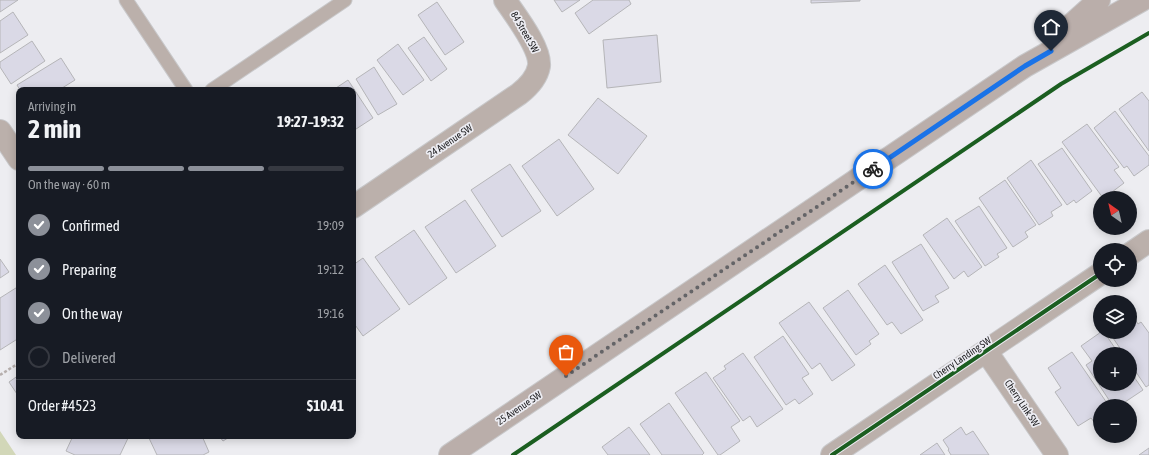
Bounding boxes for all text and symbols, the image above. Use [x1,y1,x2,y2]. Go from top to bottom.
street label: 84 Street SW [509,10,542,55]
pin [1034,10,1068,51]
icon: home [1040,16,1062,38]
text: Arriving in [28,99,76,114]
text: 19:27–19:32 [277,113,344,130]
text: 2 min [28,114,81,144]
street label: 24 Avenue SW [426,122,475,160]
courier [853,149,893,189]
icon: bike [862,158,884,180]
text: On the way · 60 m [28,177,110,192]
north arrow [1093,191,1137,235]
map controls [1093,191,1137,443]
icon: check [28,214,50,236]
text: Confirmed [62,217,120,234]
text: 19:09 [317,218,344,233]
button: locate [1093,243,1137,287]
icon: check [28,258,50,280]
text: Preparing [62,261,116,278]
text: 19:12 [317,262,344,277]
button: layers [1093,295,1137,339]
icon: check [28,302,50,324]
text: On the way [62,305,123,322]
text: 19:16 [317,306,344,321]
street label: Cherry Landing SW [931,334,994,381]
pin [549,335,583,376]
icon: bag [555,341,577,363]
button: + [1093,347,1137,391]
text: Delivered [62,349,116,366]
street label: Cherry Link SW [1002,378,1042,429]
street label: 25 Avenue SW [495,389,544,427]
text: Order #4523 [28,397,96,414]
text: $10.41 [307,397,344,414]
button: − [1093,399,1137,443]

